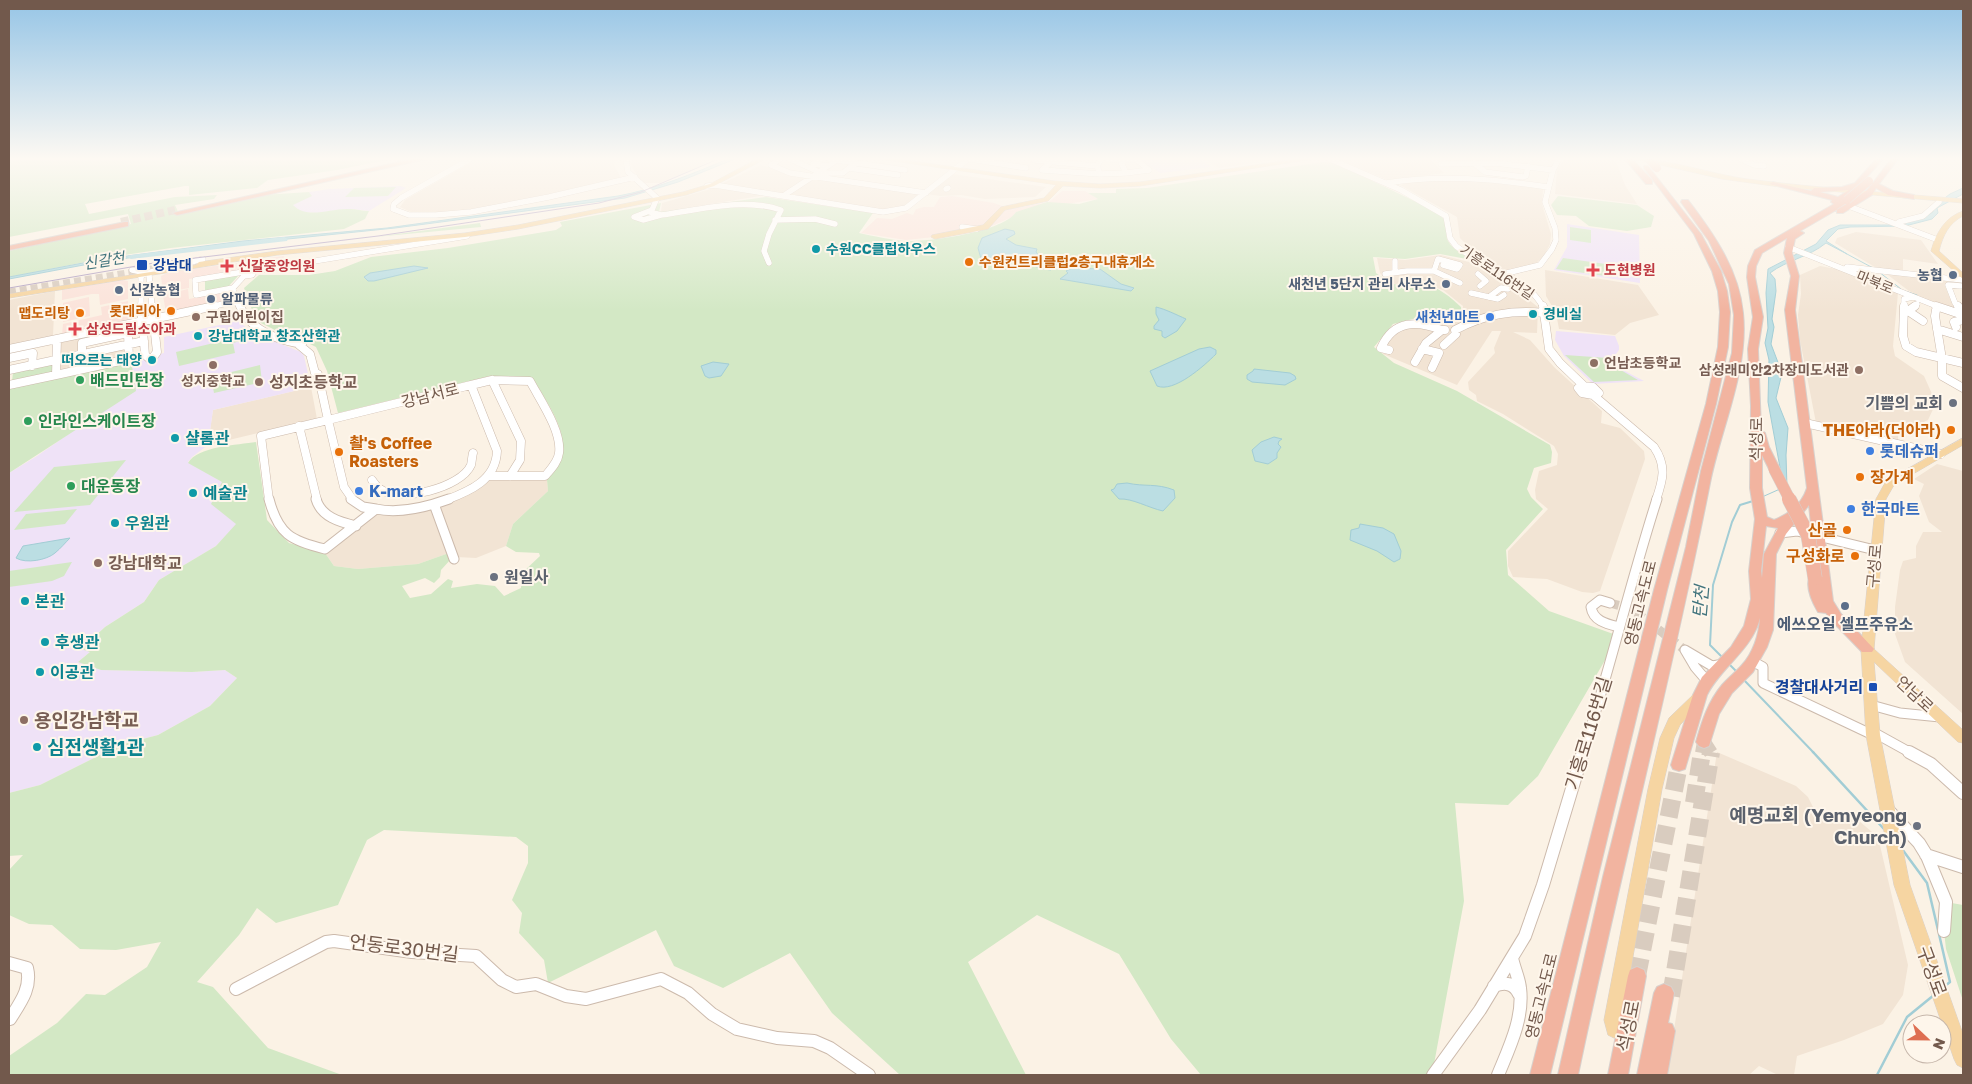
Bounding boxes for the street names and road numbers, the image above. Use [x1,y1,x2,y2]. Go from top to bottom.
street label: 기흥로116번길 [1457,240,1538,303]
street label: 마북로 [1854,266,1896,297]
street label: 강남서로 [399,378,461,412]
street label: 석성로 [1746,416,1766,461]
street label: 구성로 [1862,543,1886,589]
street label: 영동고속도로 [1620,557,1660,648]
street label: 언남로 [1892,672,1938,717]
street label: 기흥로116번길 [1559,673,1616,792]
street label: 언동로30번길 [348,929,460,966]
street label: 구성로 [1913,942,1952,999]
street label: 영동고속도로 [1521,950,1561,1041]
street label: 석성로 [1611,998,1644,1054]

